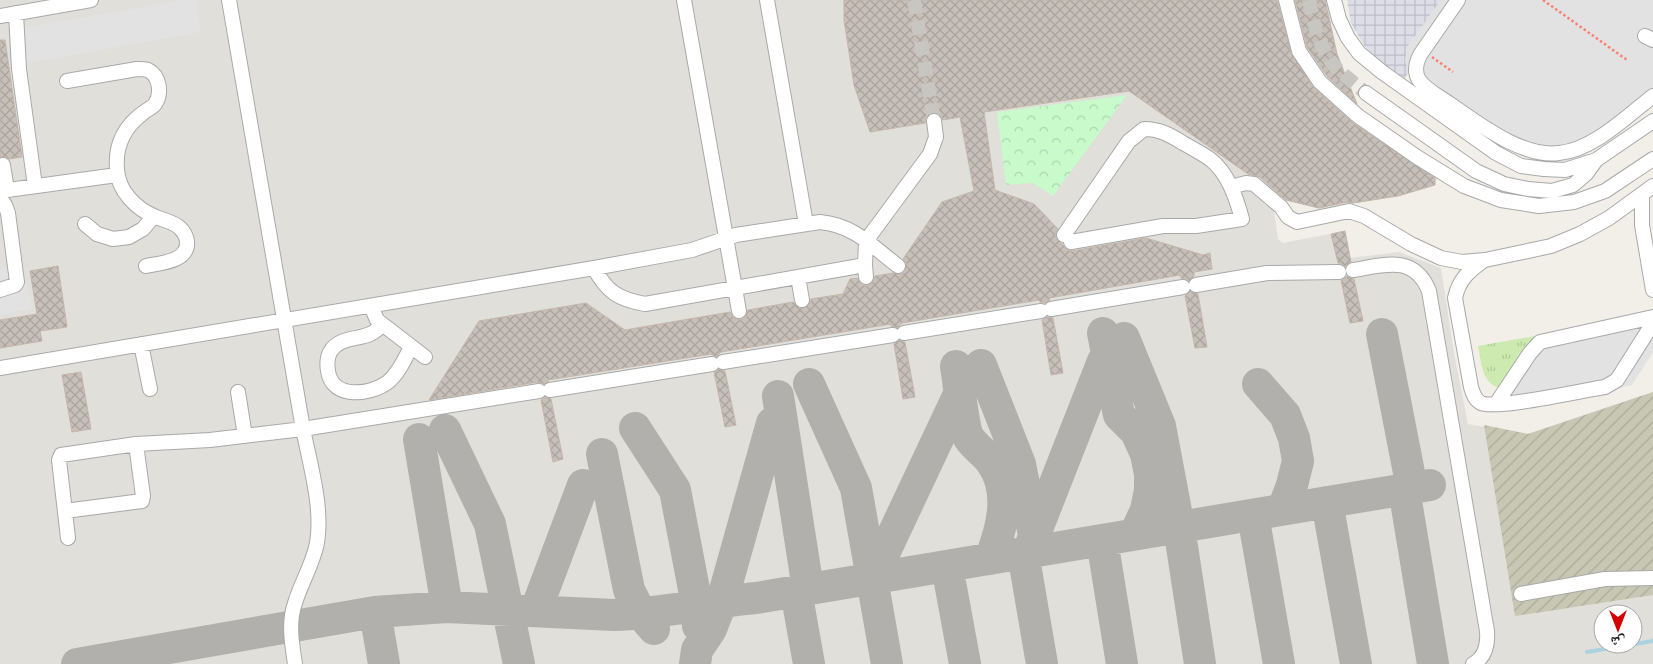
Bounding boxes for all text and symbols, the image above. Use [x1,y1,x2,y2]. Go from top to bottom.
north arrow [1593,604,1643,654]
text: ش [1610,633,1625,651]

